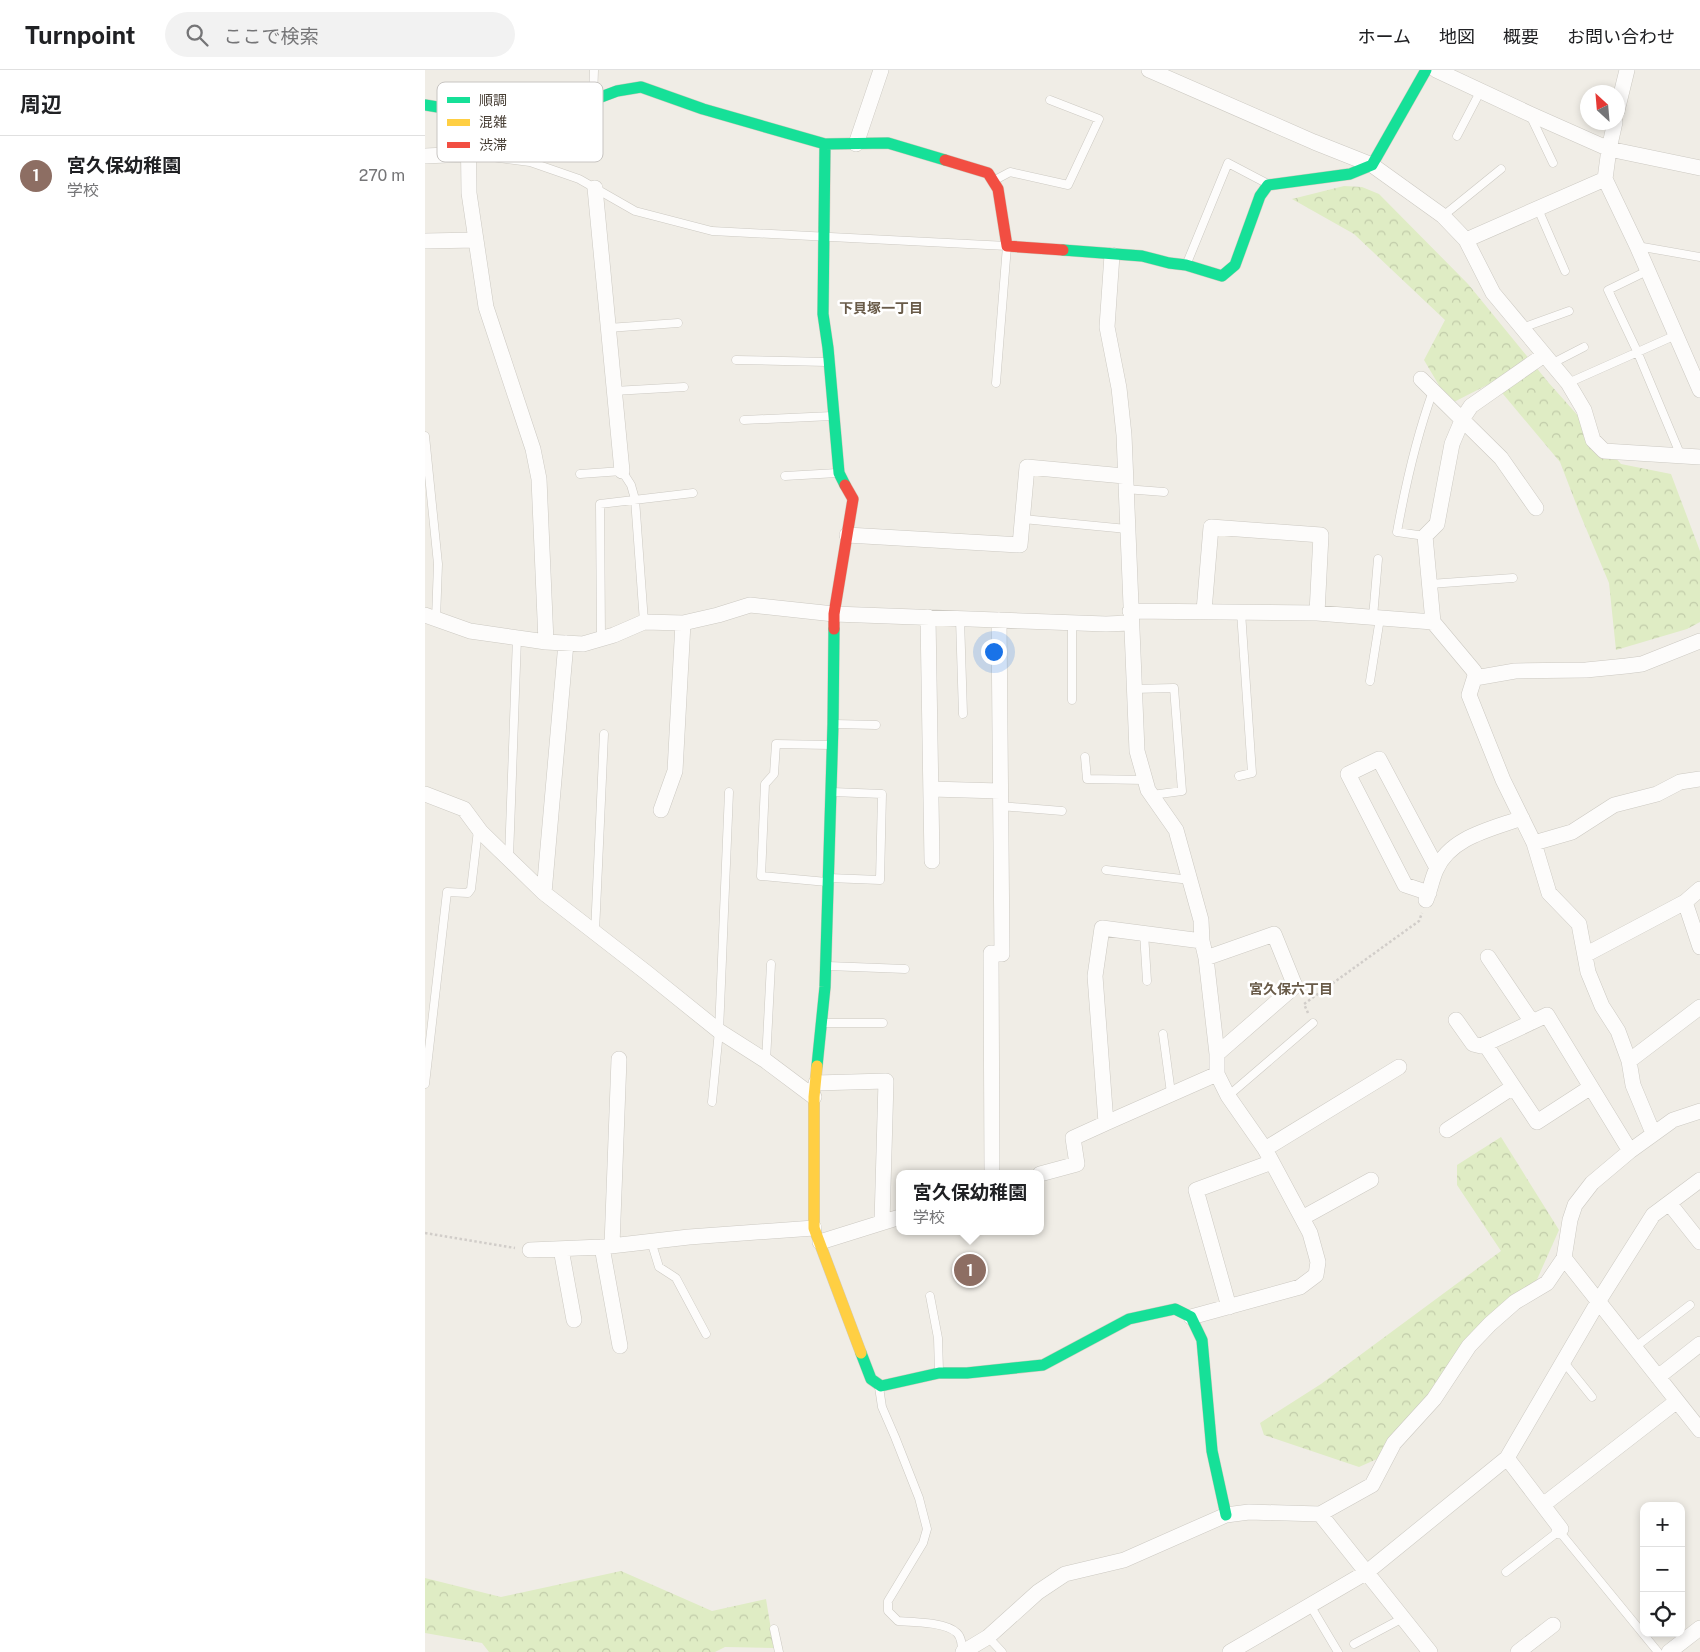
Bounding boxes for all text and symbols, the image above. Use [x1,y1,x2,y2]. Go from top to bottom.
search box [165,12,515,57]
text: Turnpoint [25,21,135,49]
icon: search [183,21,211,49]
text: ここで検索 [223,25,318,47]
text: ホーム [1358,26,1411,47]
text: 地図 [1439,26,1475,47]
text: 概要 [1503,26,1539,47]
text: お問い合わせ [1567,26,1675,47]
legend [437,82,603,162]
north arrow [1580,85,1625,130]
text: 周辺 [20,92,62,117]
text: 順調 [479,92,507,108]
text: 混雑 [479,114,507,130]
text: 渋滞 [479,137,507,153]
text: 宮久保幼稚園 [67,154,181,176]
text: 1 [33,166,39,185]
text: 270 m [359,166,405,185]
text: 学校 [67,181,99,200]
district label: 下貝塚一丁目 [839,300,923,316]
your location [981,639,1007,665]
district label: 宮久保六丁目 [1249,981,1333,997]
popup [896,1170,1044,1235]
text: 宮久保幼稚園 [913,1181,1027,1203]
text: 学校 [913,1208,945,1227]
pin: 1 [954,1251,986,1289]
map controls [1640,1502,1685,1637]
button: + [1640,1502,1685,1547]
button: − [1640,1547,1685,1592]
button: locate [1640,1592,1685,1637]

